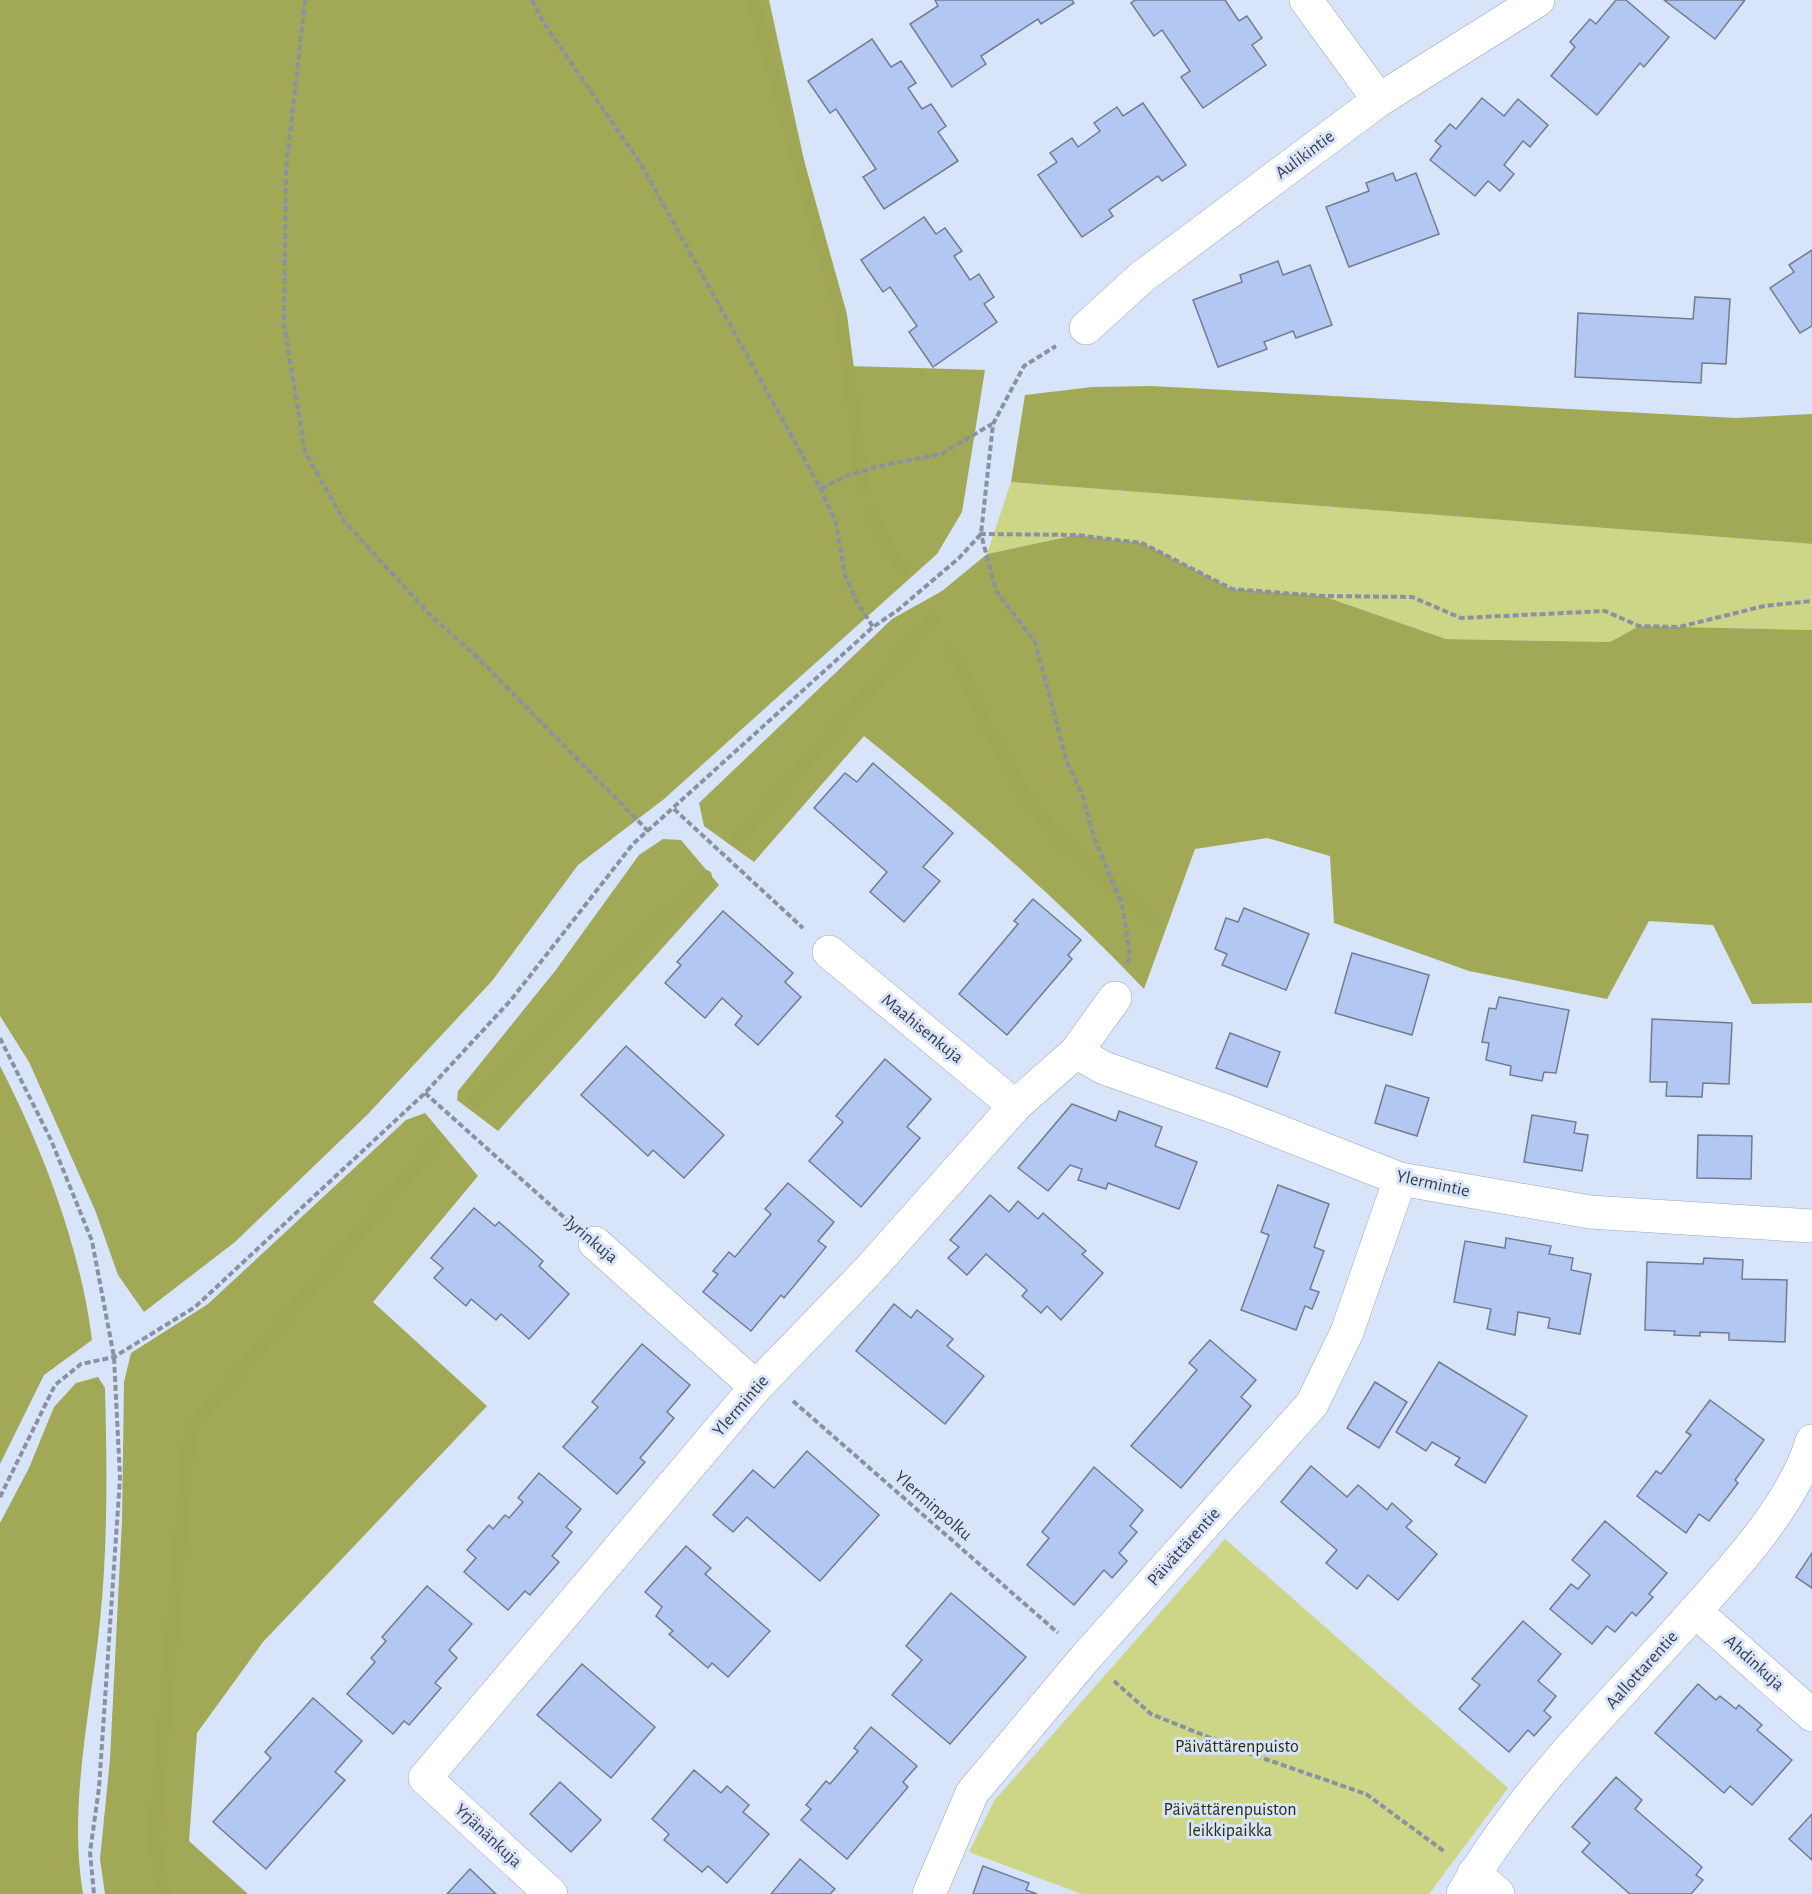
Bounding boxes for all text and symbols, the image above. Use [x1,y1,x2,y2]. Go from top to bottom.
street label: Aulikintie [1272,127,1338,183]
street label: Maahisenkuja [878,991,966,1067]
street label: Ylermintie [1395,1167,1471,1201]
street label: Jyrinkuja [561,1213,621,1267]
street label: Ylermintie [710,1372,772,1440]
street label: Ylerminpolku [891,1468,975,1544]
street label: Päivättärentie [1144,1504,1224,1590]
street label: Aallottarentie [1603,1628,1681,1712]
street label: Ahdinkuja [1721,1632,1787,1694]
park label: Päivättärenpuisto [1175,1738,1299,1756]
street label: Yrjänänkuja [451,1801,525,1871]
park label: Päivättärenpuiston leikkipaikka [1164,1801,1296,1840]

